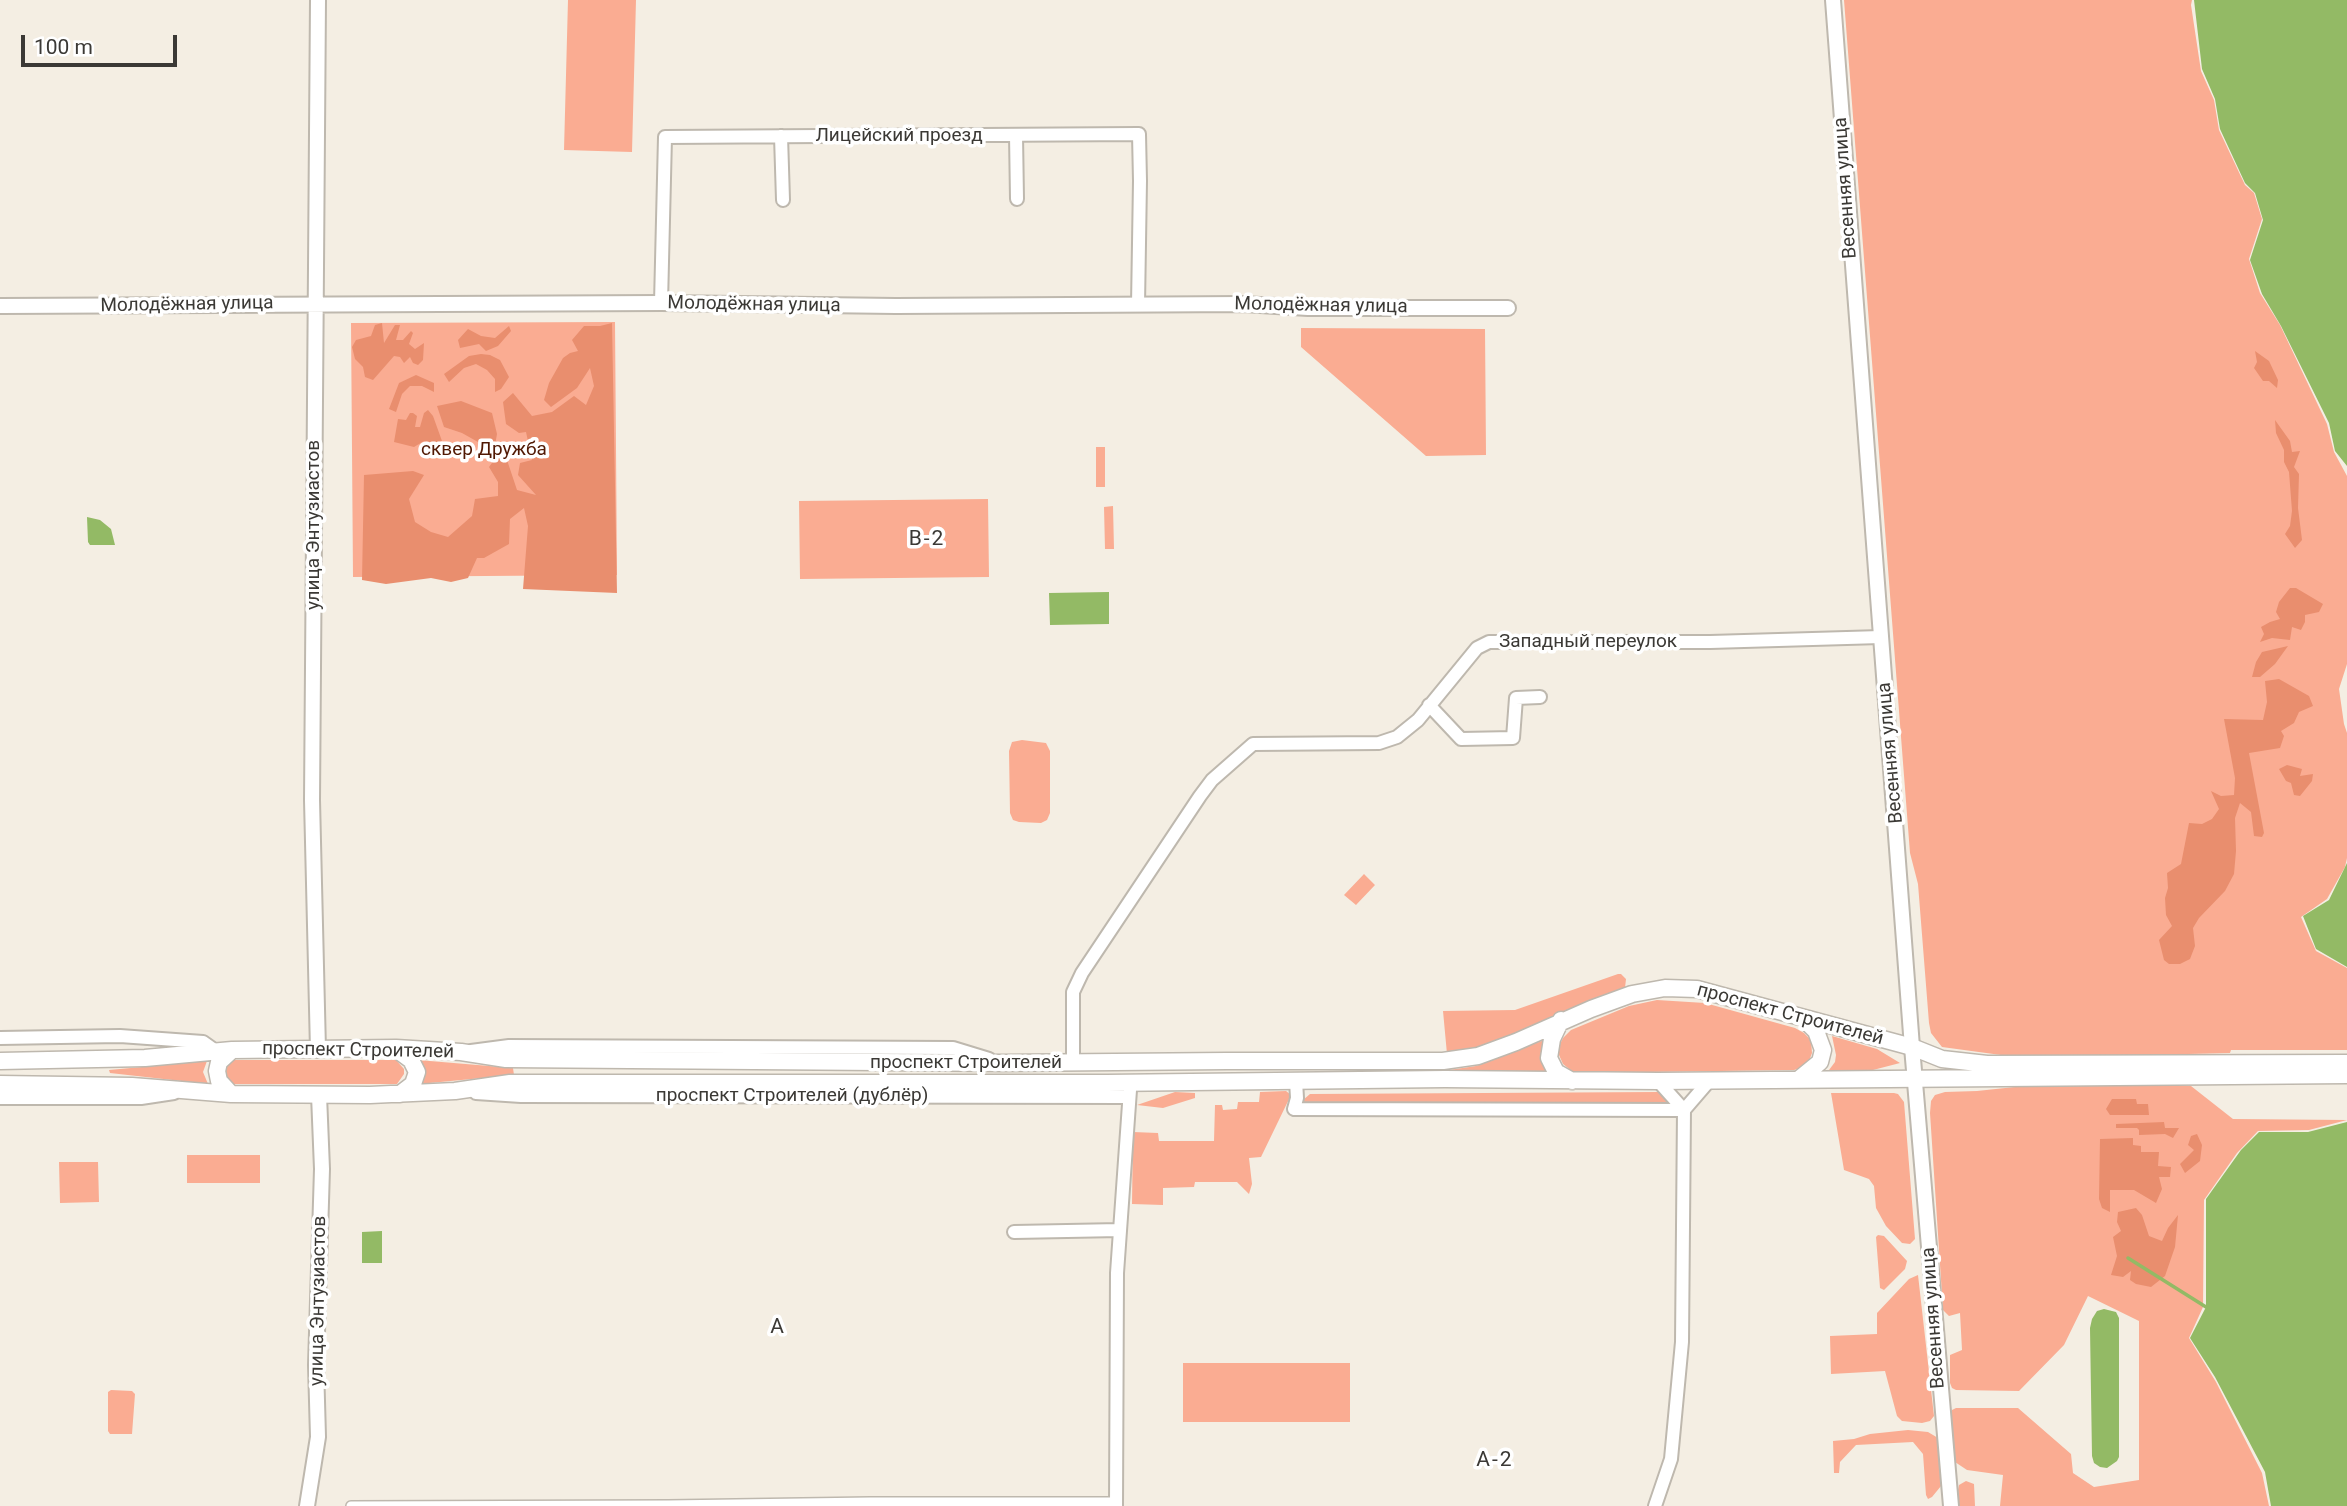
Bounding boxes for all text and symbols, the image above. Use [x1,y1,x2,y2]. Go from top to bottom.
scale bar [24,21,180,65]
text: 100 m [34,35,93,59]
street label: Весенняя улица [1830,117,1862,259]
street label: Лицейский проезд [815,125,983,147]
street label: Молодёжная улица [100,292,274,318]
street label: Молодёжная улица [667,292,841,318]
street label: Молодёжная улица [1234,293,1408,319]
park label: сквер Дружба [421,439,547,461]
street label: улица Энтузиастов [303,440,325,610]
district label: В-2 [909,527,945,553]
street label: Западный переулок [1499,631,1677,653]
street label: Весенняя улица [1873,681,1909,825]
street label: проспект Строителей [1694,979,1886,1051]
street label: проспект Строителей [262,1038,454,1064]
street label: проспект Строителей [870,1052,1062,1074]
street label: проспект Строителей (дублёр) [656,1085,928,1107]
street label: улица Энтузиастов [306,1216,332,1386]
street label: Весенняя улица [1918,1247,1950,1389]
district label: А [770,1315,786,1341]
district label: А-2 [1477,1448,1513,1474]

